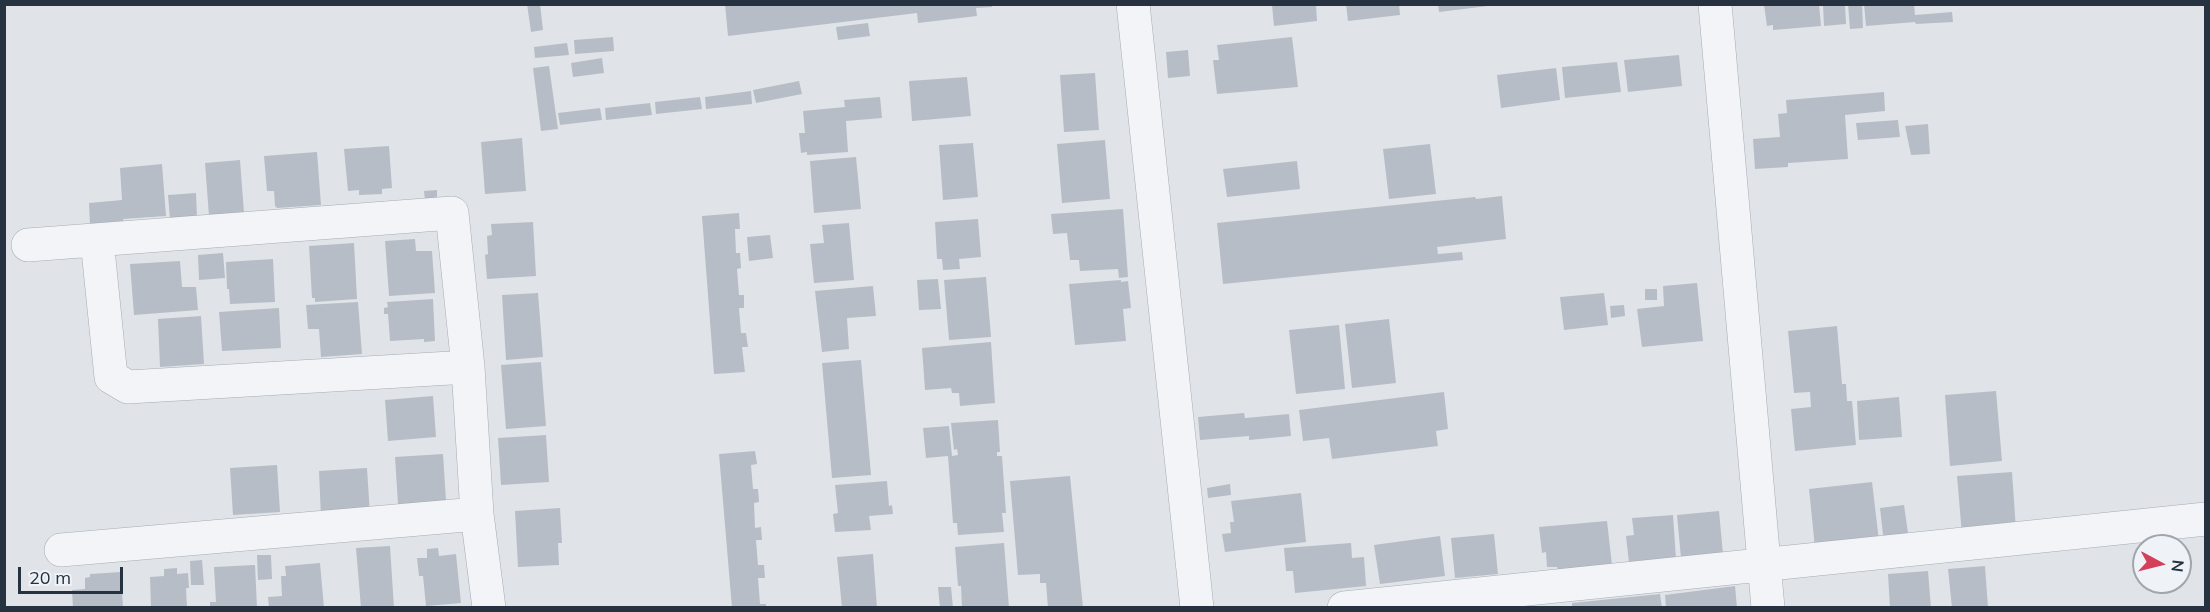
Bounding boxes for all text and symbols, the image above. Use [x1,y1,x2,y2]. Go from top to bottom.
north arrow [2132,534,2192,594]
scale bar [21,555,126,593]
text: N [2167,559,2189,573]
text: 20 m [29,566,71,589]

